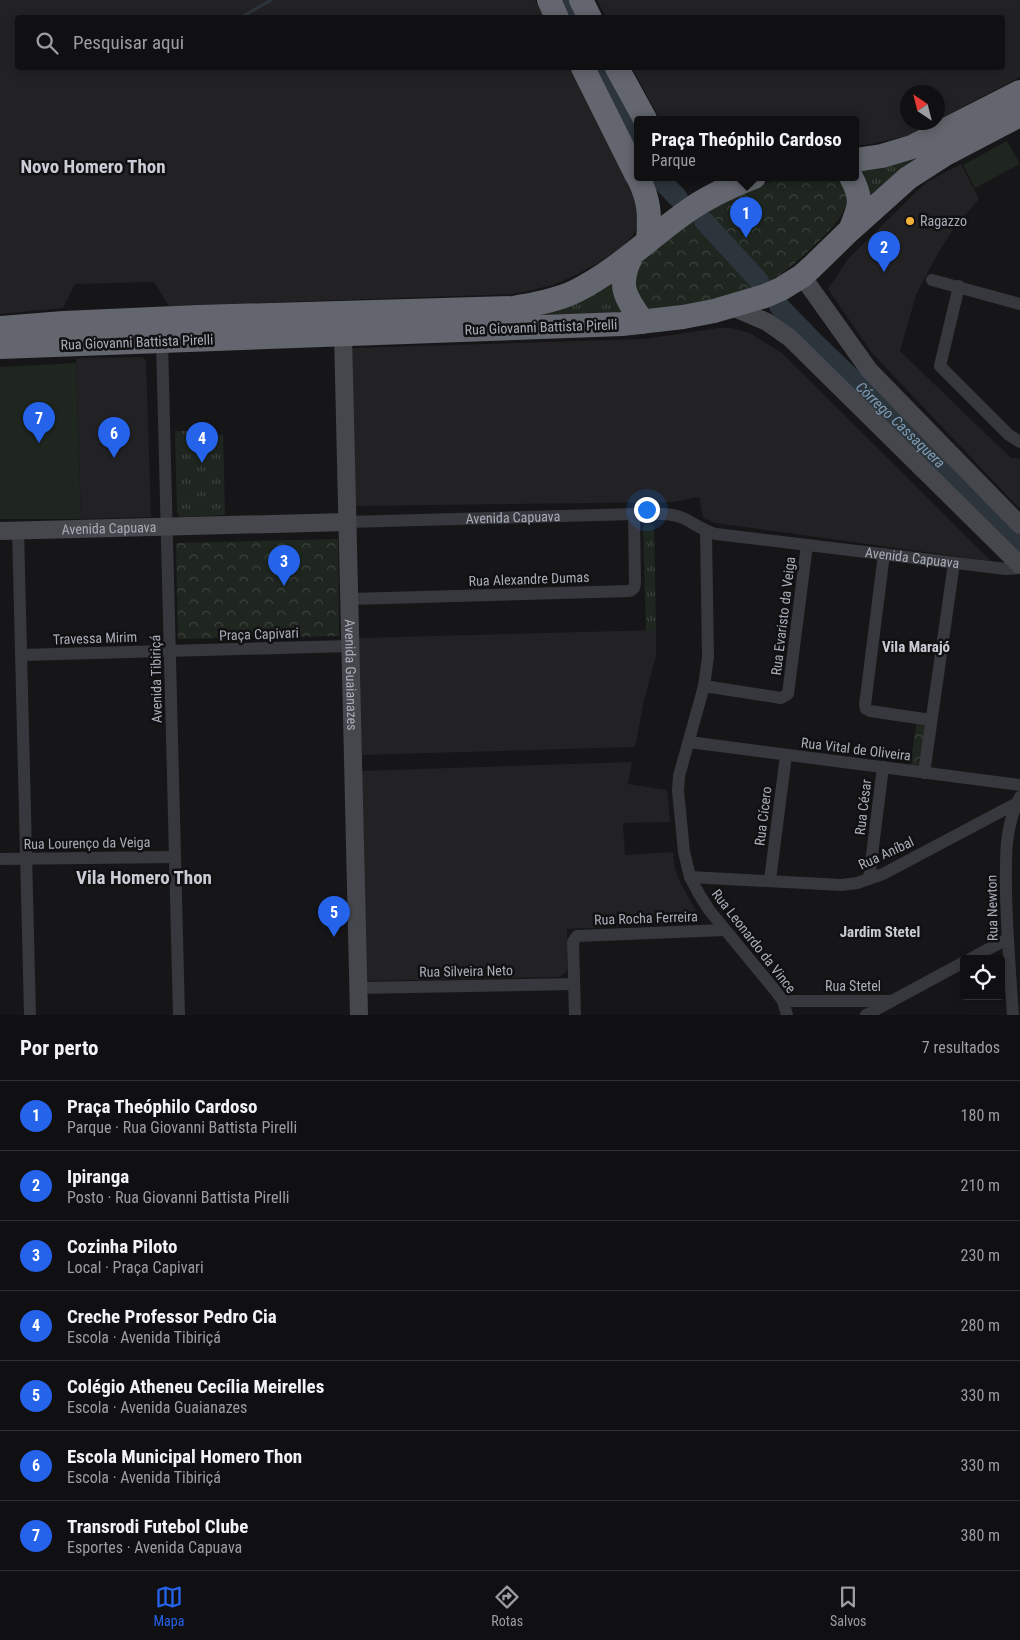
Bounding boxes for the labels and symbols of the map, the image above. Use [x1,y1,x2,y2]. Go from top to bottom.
north arrow [900,85,945,130]
district label: Novo Homero Thon [20,155,166,178]
pin: 1 [730,197,762,238]
place label: Ragazzo [920,213,967,229]
marker: Ragazzo [904,215,916,227]
pin: 2 [868,231,900,272]
street label: Rua Giovanni Battista Pirelli [464,316,618,338]
street label: Rua Giovanni Battista Pirelli [60,331,214,353]
water label: Córrego Cassaquera [852,378,949,472]
pin: 7 [23,402,55,443]
pin: 6 [98,417,130,458]
pin: 4 [186,422,218,463]
your location [634,497,660,523]
street label: Avenida Capuava [465,508,560,527]
street label: Avenida Capuava [61,519,156,537]
street label: Avenida Capuava [864,544,960,571]
pin: 3 [268,545,300,586]
street label: Rua Evaristo da Veiga [768,556,798,676]
street label: Rua Alexandre Dumas [468,569,590,589]
street label: Avenida Guaianazes [342,619,360,731]
street label: Praça Capivari [219,625,299,643]
street label: Travessa Mirim [53,629,137,647]
street label: Avenida Tibiriçá [147,635,165,723]
district label: Vila Marajó [882,638,950,656]
street label: Rua Vital de Oliveira [800,734,912,764]
street label: Rua César [852,778,874,836]
street label: Rua Cícero [751,785,775,847]
street label: Rua Aníbal [856,833,916,873]
street label: Rua Lourenço da Veiga [24,834,150,852]
district label: Vila Homero Thon [76,866,212,889]
street label: Rua Newton [983,875,1001,941]
street label: Rua Leonardo da Vince [709,886,800,996]
pin: 5 [318,896,350,937]
street label: Rua Rocha Ferreira [594,908,698,928]
district label: Jardim Stetel [840,923,920,941]
street label: Rua Silveira Neto [419,962,513,980]
street label: Rua Stetel [825,978,881,994]

